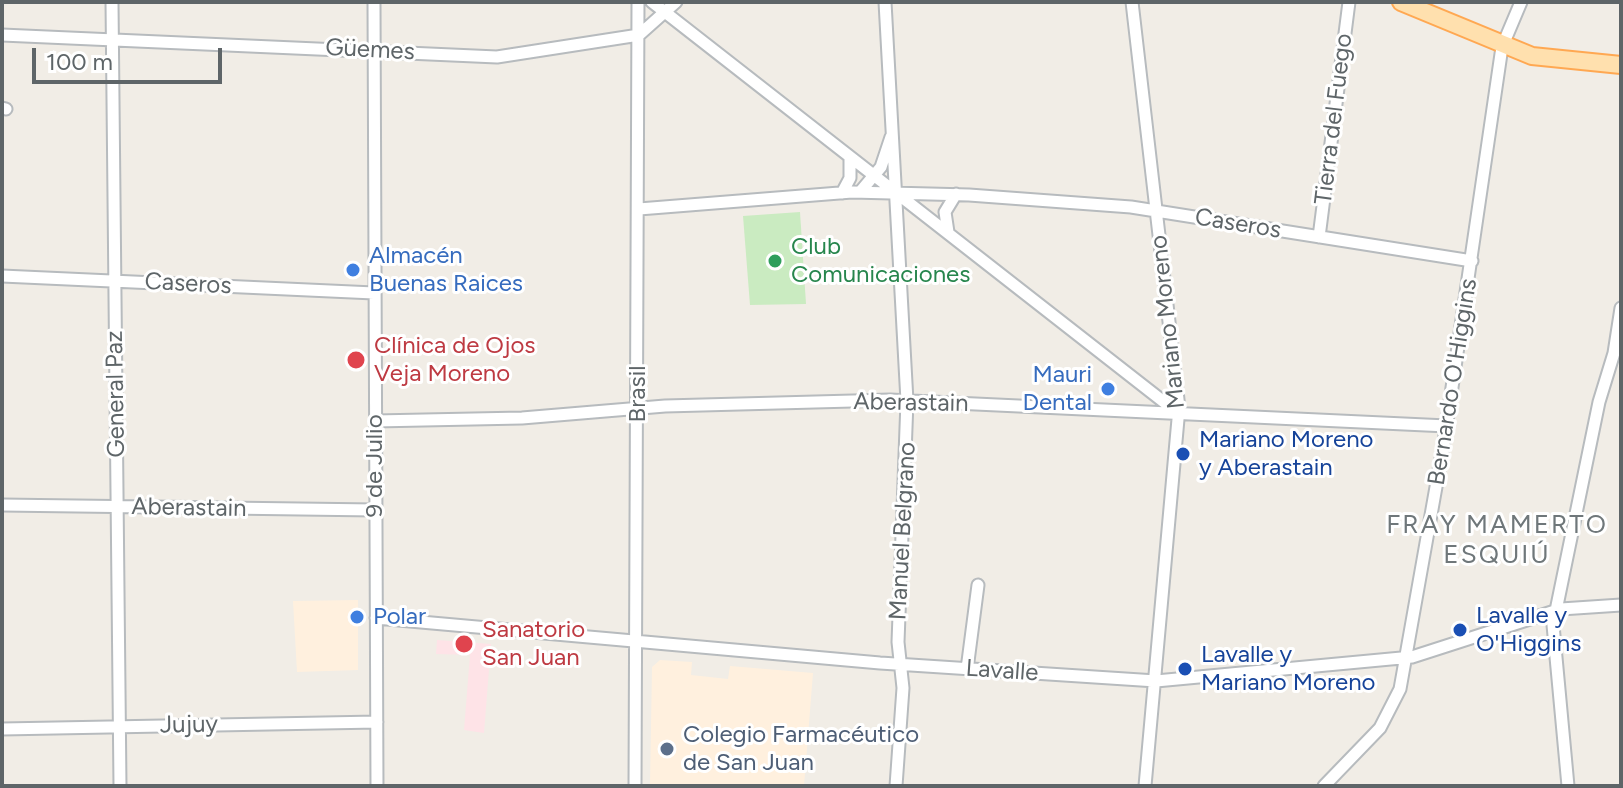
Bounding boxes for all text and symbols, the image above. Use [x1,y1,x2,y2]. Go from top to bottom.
scale bar [36,32,226,82]
street label: Tierra del Fuego [1309,32,1359,206]
street label: Güemes [325,33,415,67]
text: 100 m [46,47,113,76]
street label: Caseros [1193,203,1283,245]
place label: Club Comunicaciones [791,233,970,289]
street label: Mariano Moreno [1145,234,1191,410]
place label: Almacén Buenas Raices [369,242,523,298]
marker: Club Comunicaciones [766,252,784,270]
marker: Almacén Buenas Raices [344,261,362,279]
street label: Caseros [144,267,232,301]
street label: Bernardo O'Higgins [1422,277,1484,487]
street label: General Paz [100,330,132,458]
place label: Clínica de Ojos Veja Moreno [374,332,536,388]
marker: Clínica de Ojos Veja Moreno [345,349,367,371]
place label: Mauri Dental [1022,361,1092,417]
street label: Brasil [624,365,652,423]
marker: Mauri Dental [1099,380,1117,398]
street label: Aberastain [853,388,969,418]
street label: 9 de Julio [361,414,389,518]
place label: Mariano Moreno y Aberastain [1199,426,1373,482]
street label: Manuel Belgrano [884,441,922,621]
marker: Mariano Moreno y Aberastain [1174,445,1192,463]
street label: Aberastain [131,493,247,523]
district label: FRAY MAMERTO ESQUIÚ [1386,509,1608,570]
place label: Lavalle y O'Higgins [1476,602,1581,658]
place label: Polar [373,603,426,631]
marker: Polar [348,608,366,626]
place label: Sanatorio San Juan [482,616,585,672]
marker: Lavalle y O'Higgins [1451,621,1469,639]
marker: Sanatorio San Juan [453,633,475,655]
place label: Lavalle y Mariano Moreno [1201,641,1375,697]
street label: Lavalle [965,654,1039,688]
marker: Lavalle y Mariano Moreno [1176,660,1194,678]
street label: Jujuy [160,710,218,740]
place label: Colegio Farmacéutico de San Juan [683,721,919,777]
marker: Colegio Farmacéutico de San Juan [658,740,676,758]

